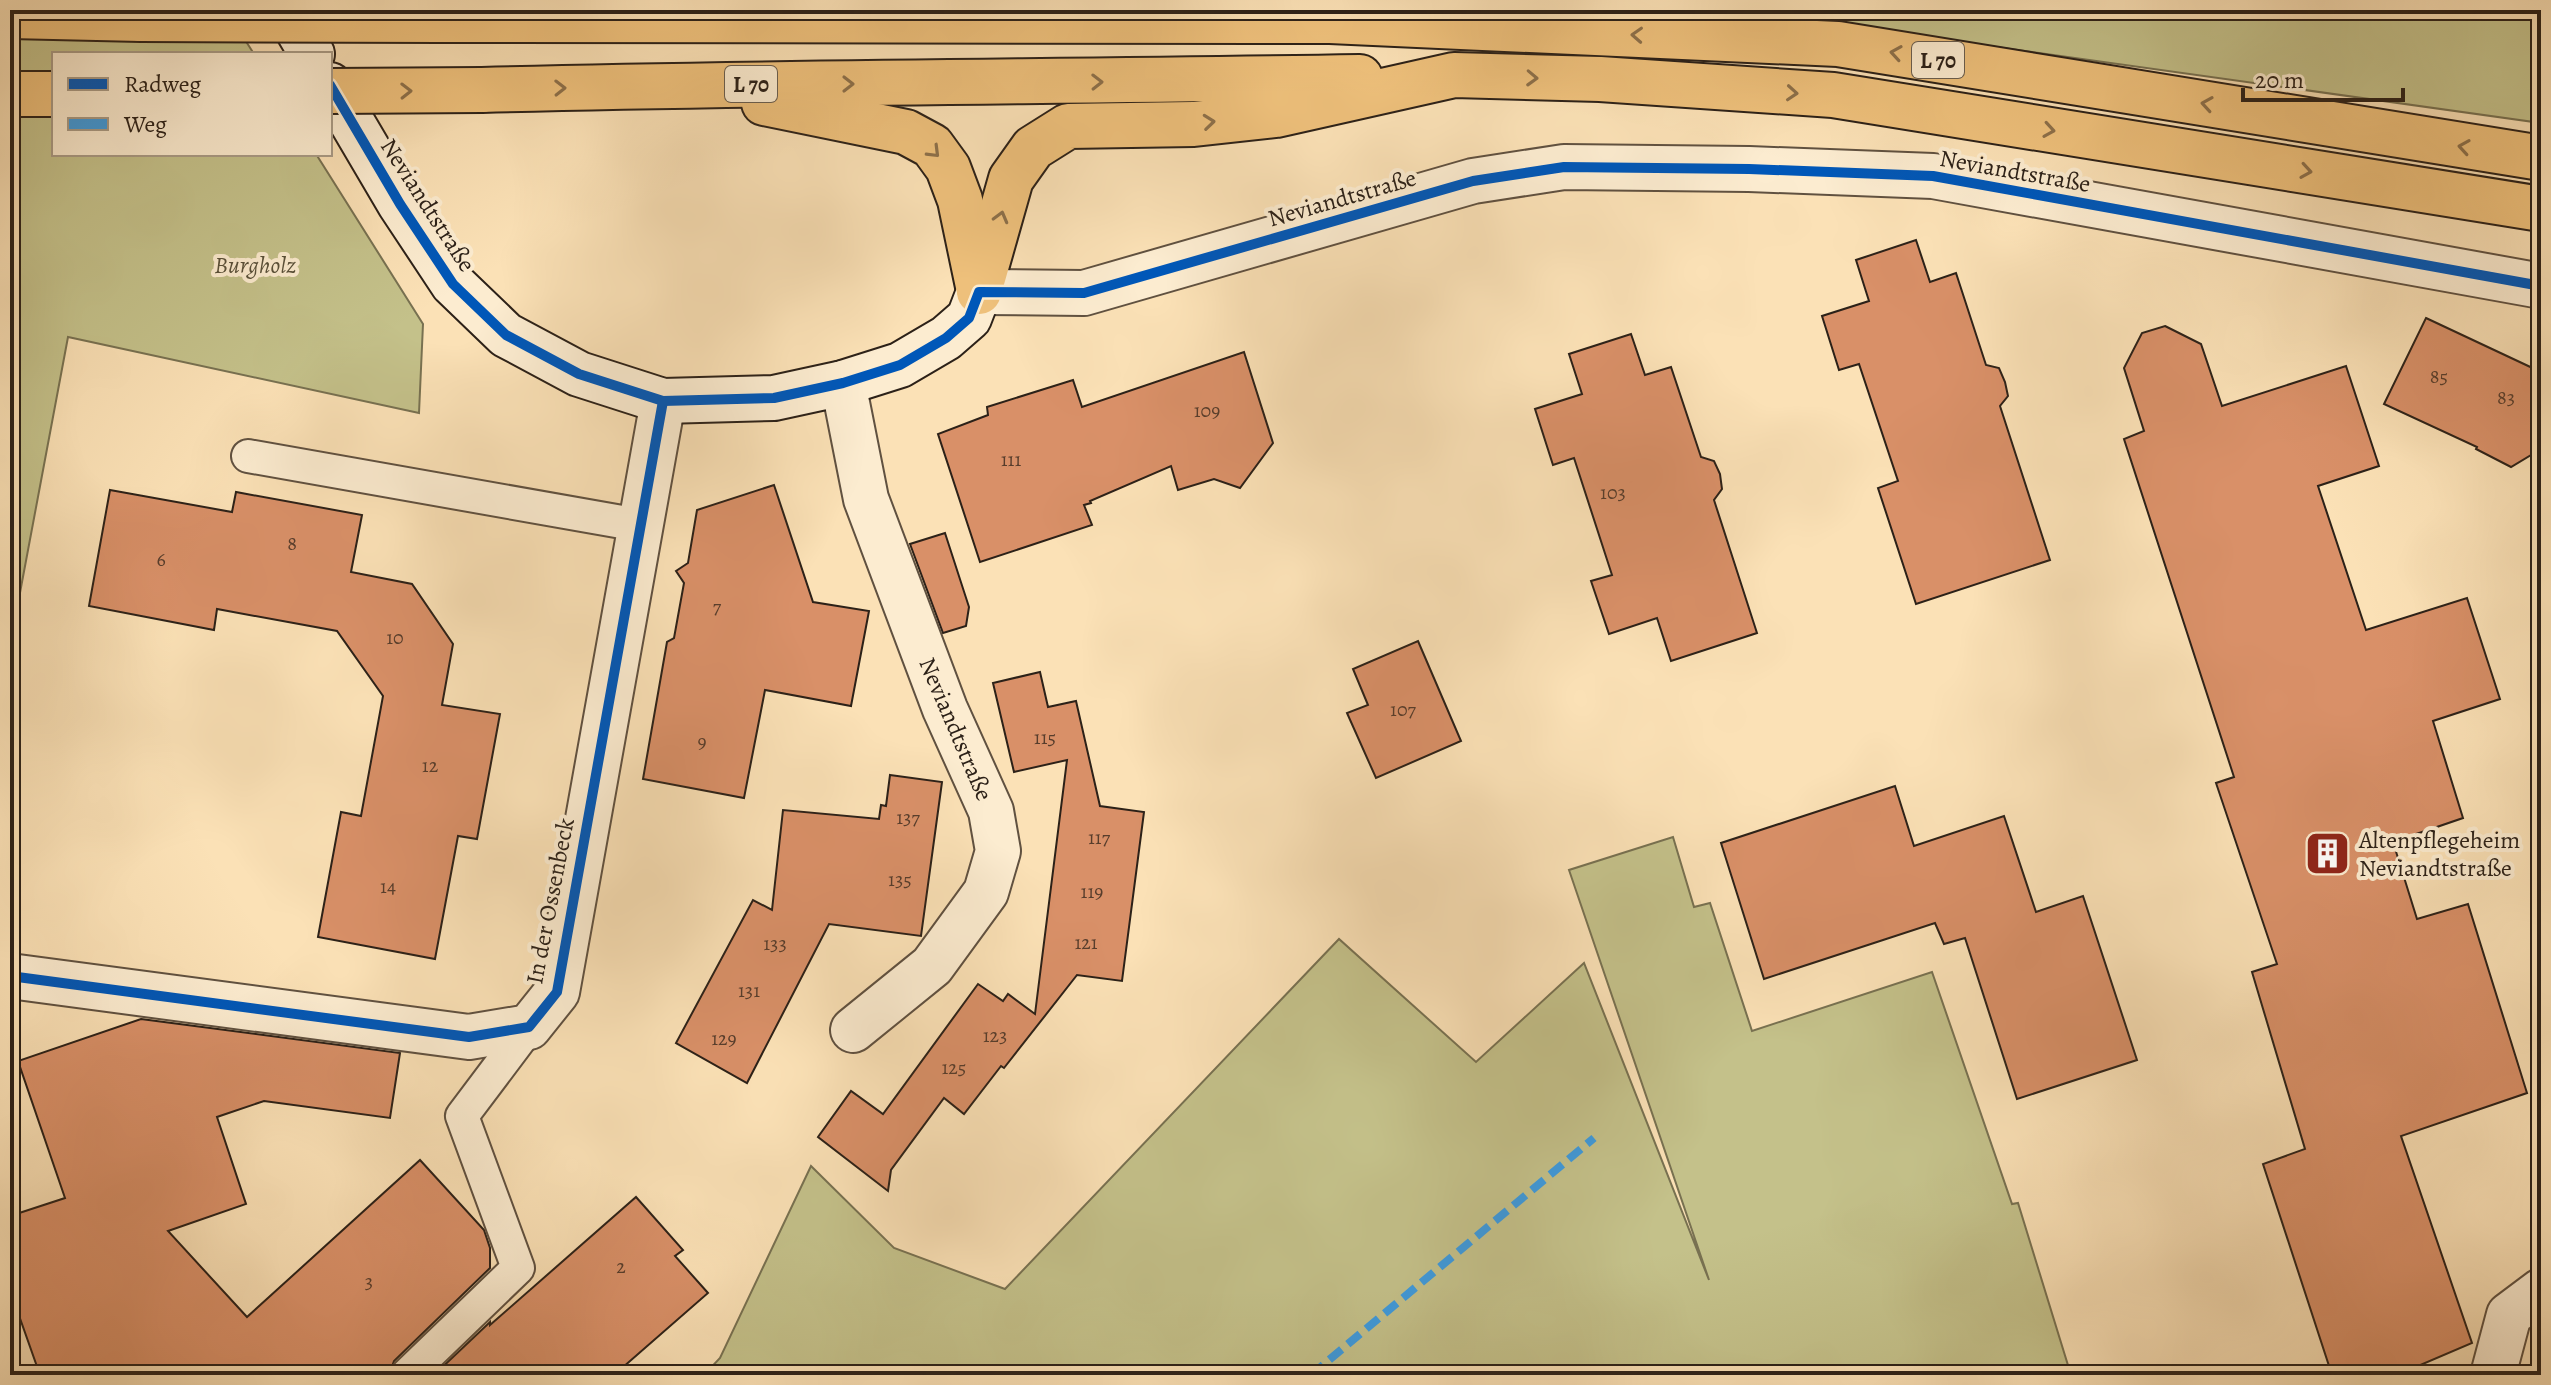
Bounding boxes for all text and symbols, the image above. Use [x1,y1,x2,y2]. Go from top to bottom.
one-way arrow [1630,26,1643,43]
road number: L 70 [1912,42,1964,78]
one-way arrow [1889,45,1902,62]
legend [52,52,332,156]
scale bar [2243,52,2403,102]
text: 20 m [2255,64,2304,96]
road number: L 70 [725,66,777,102]
text: Radweg [124,68,201,100]
one-way arrow [1526,69,1539,86]
one-way arrow [1091,73,1104,91]
one-way arrow [842,75,855,93]
one-way arrow [554,79,567,96]
one-way arrow [400,82,413,99]
one-way arrow [1786,84,1799,101]
one-way arrow [2201,97,2214,114]
text: Weg [123,108,167,140]
one-way arrow [1203,114,1216,131]
one-way arrow [2042,121,2056,138]
street label: Neviandtstraße [373,132,483,278]
one-way arrow [2457,139,2471,156]
one-way arrow [925,142,939,157]
street label: Neviandtstraße [1937,142,2093,200]
street label: Neviandtstraße [1264,162,1420,234]
one-way arrow [2299,162,2313,179]
one-way arrow [991,211,1008,225]
park label: Burgholz [214,249,296,281]
house number: 85 [2430,363,2448,390]
house number: 83 [2497,384,2515,411]
house number: 109 [1194,397,1220,424]
house number: 111 [1001,446,1021,473]
house number: 103 [1600,479,1626,506]
house number: 8 [287,530,297,557]
house number: 6 [156,546,166,573]
house number: 7 [713,593,722,620]
house number: 10 [386,624,404,651]
street label: Neviandtstraße [911,652,1001,806]
house number: 107 [1390,696,1417,723]
house number: 115 [1034,724,1056,751]
house number: 9 [697,728,707,755]
house number: 12 [422,752,439,779]
house number: 137 [896,804,920,831]
street label: In der Ossenbeck [518,815,582,987]
house number: 117 [1088,824,1111,851]
place label: Altenpflegeheim Neviandtstraße [2358,824,2520,884]
building icon: Altenpflegeheim Neviandtstraße [2304,830,2352,878]
house number: 135 [888,866,912,893]
house number: 14 [380,873,396,900]
house number: 119 [1081,878,1103,905]
house number: 121 [1074,929,1098,956]
house number: 133 [763,930,787,957]
house number: 131 [738,977,760,1004]
house number: 123 [983,1022,1007,1049]
house number: 129 [711,1025,737,1052]
house number: 125 [942,1054,966,1081]
house number: 2 [616,1253,626,1280]
house number: 3 [365,1268,373,1295]

